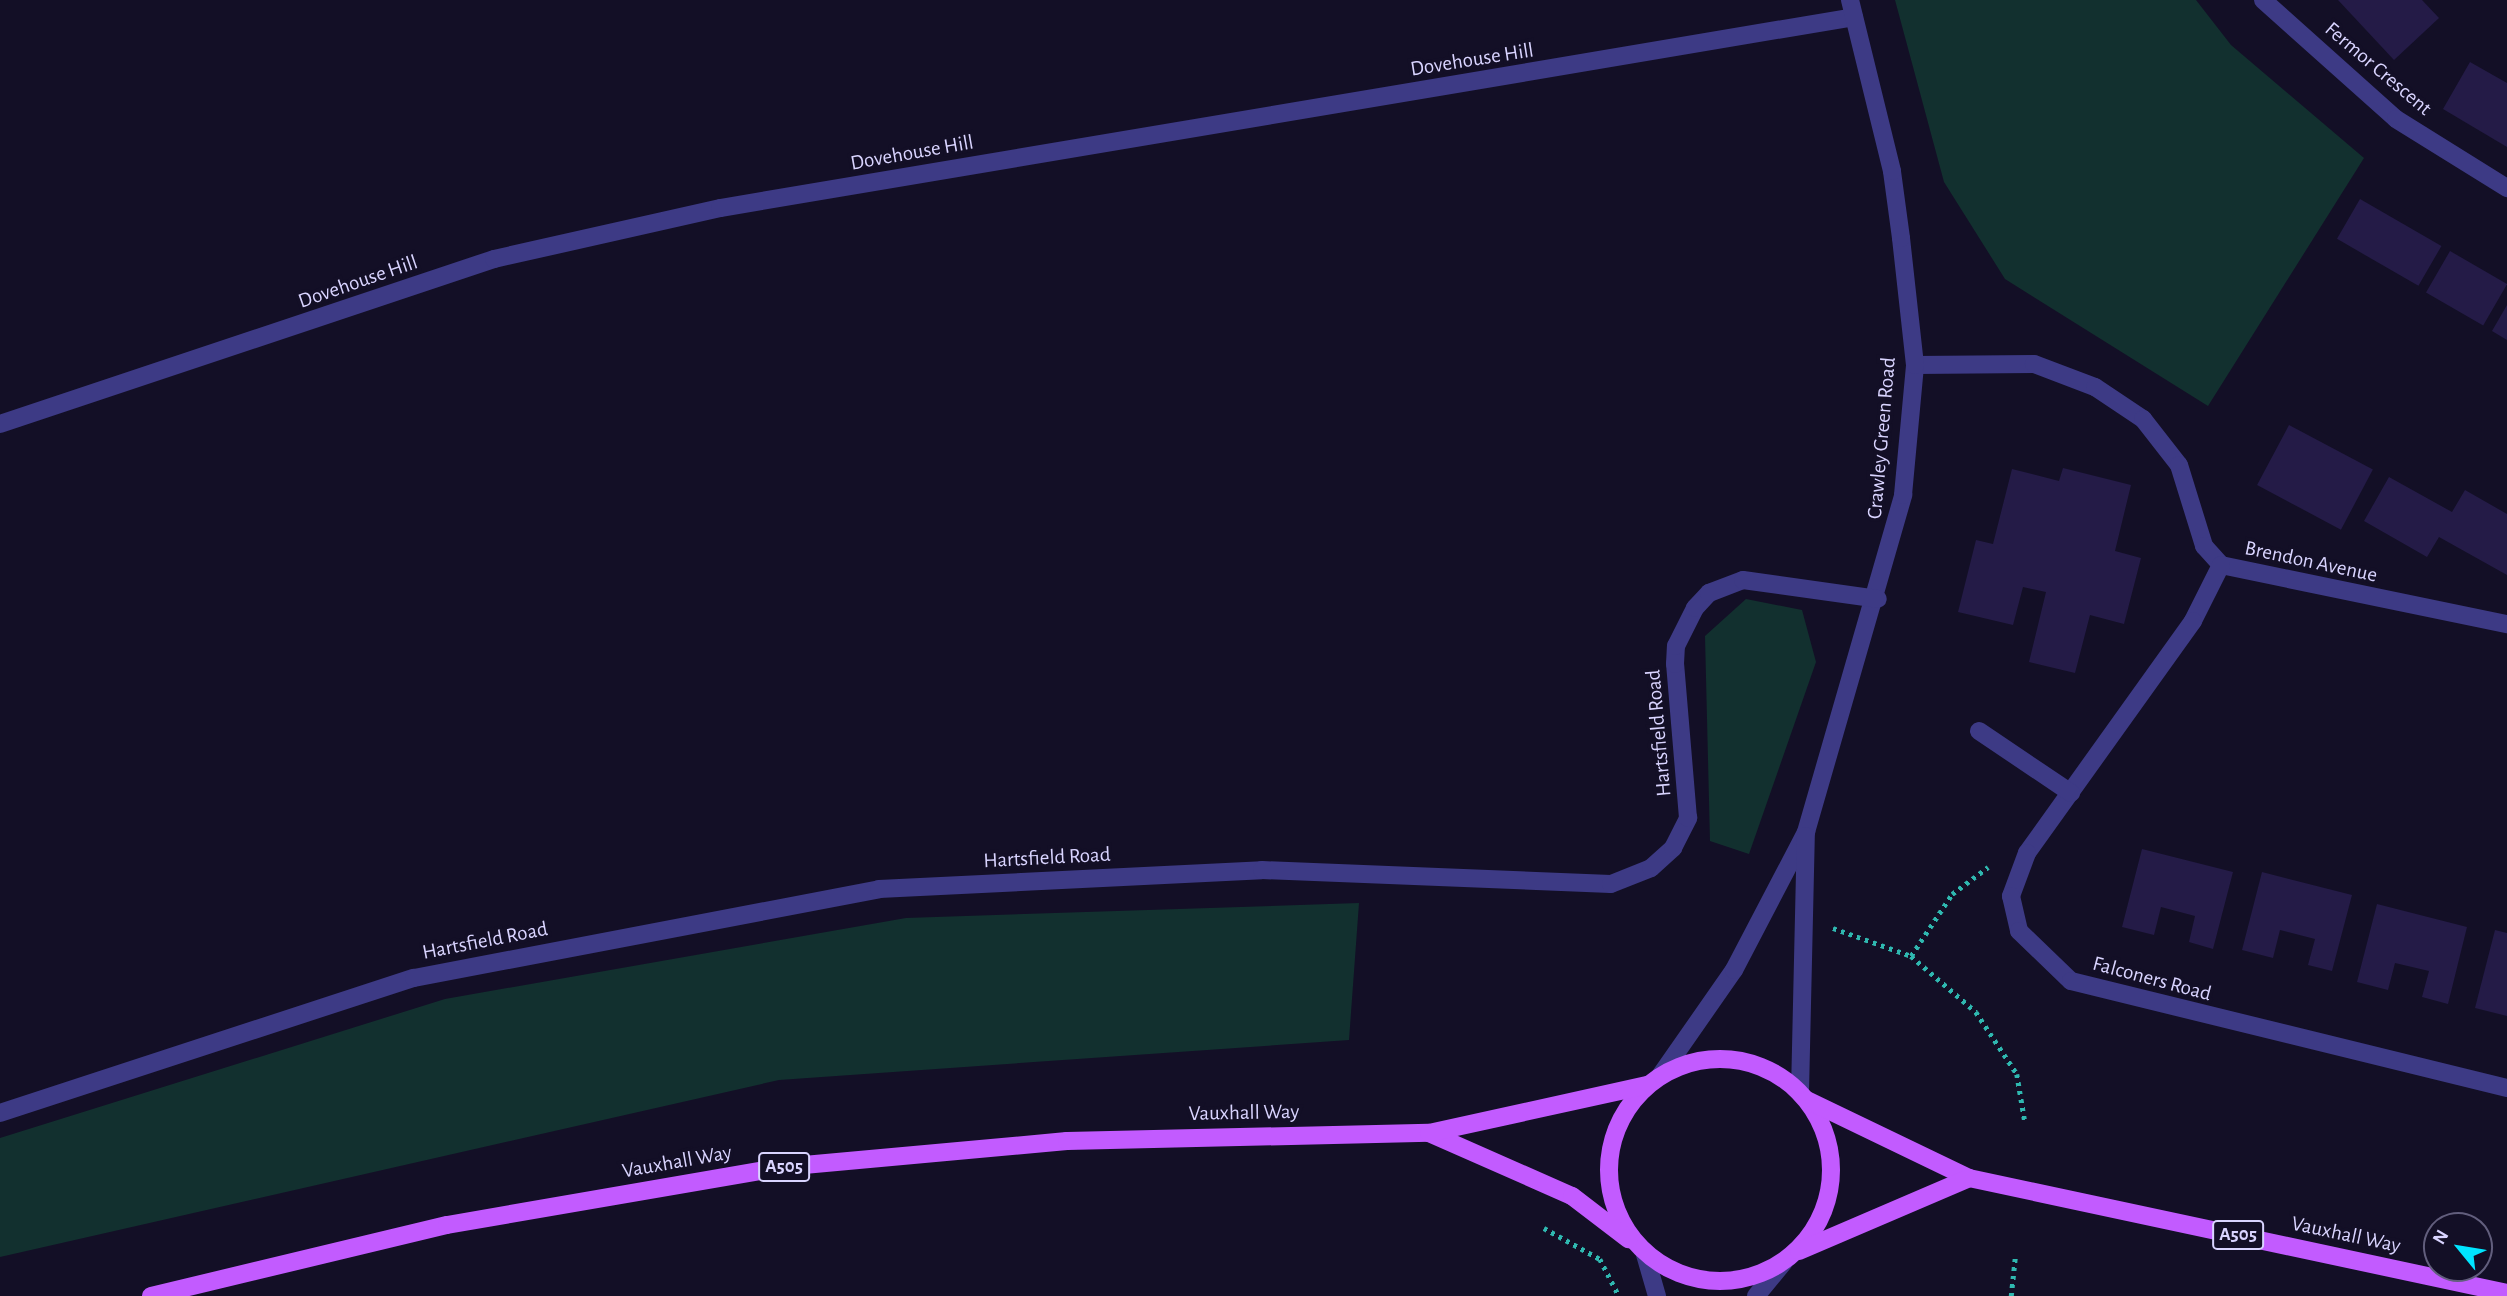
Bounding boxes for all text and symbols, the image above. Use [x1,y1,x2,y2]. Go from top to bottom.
street label: Fermor Crescent [2319,17,2437,121]
street label: Dovehouse Hill [1409,38,1535,82]
street label: Dovehouse Hill [848,130,976,176]
street label: Dovehouse Hill [295,250,421,314]
street label: Crawley Green Road [1862,356,1902,520]
street label: Brendon Avenue [2242,536,2380,588]
street label: Hartsfield Road [1641,668,1677,798]
street label: Hartsfield Road [983,842,1111,874]
street label: Hartsfield Road [420,916,550,966]
street label: Falconers Road [2090,951,2214,1007]
street label: Vauxhall Way [1188,1099,1300,1127]
street label: Vauxhall Way [620,1140,734,1184]
road number: A505 [758,1152,810,1182]
street label: Vauxhall Way [2289,1211,2403,1259]
north arrow [2423,1212,2493,1282]
road number: A505 [2212,1219,2264,1250]
text: N [2430,1227,2453,1248]

